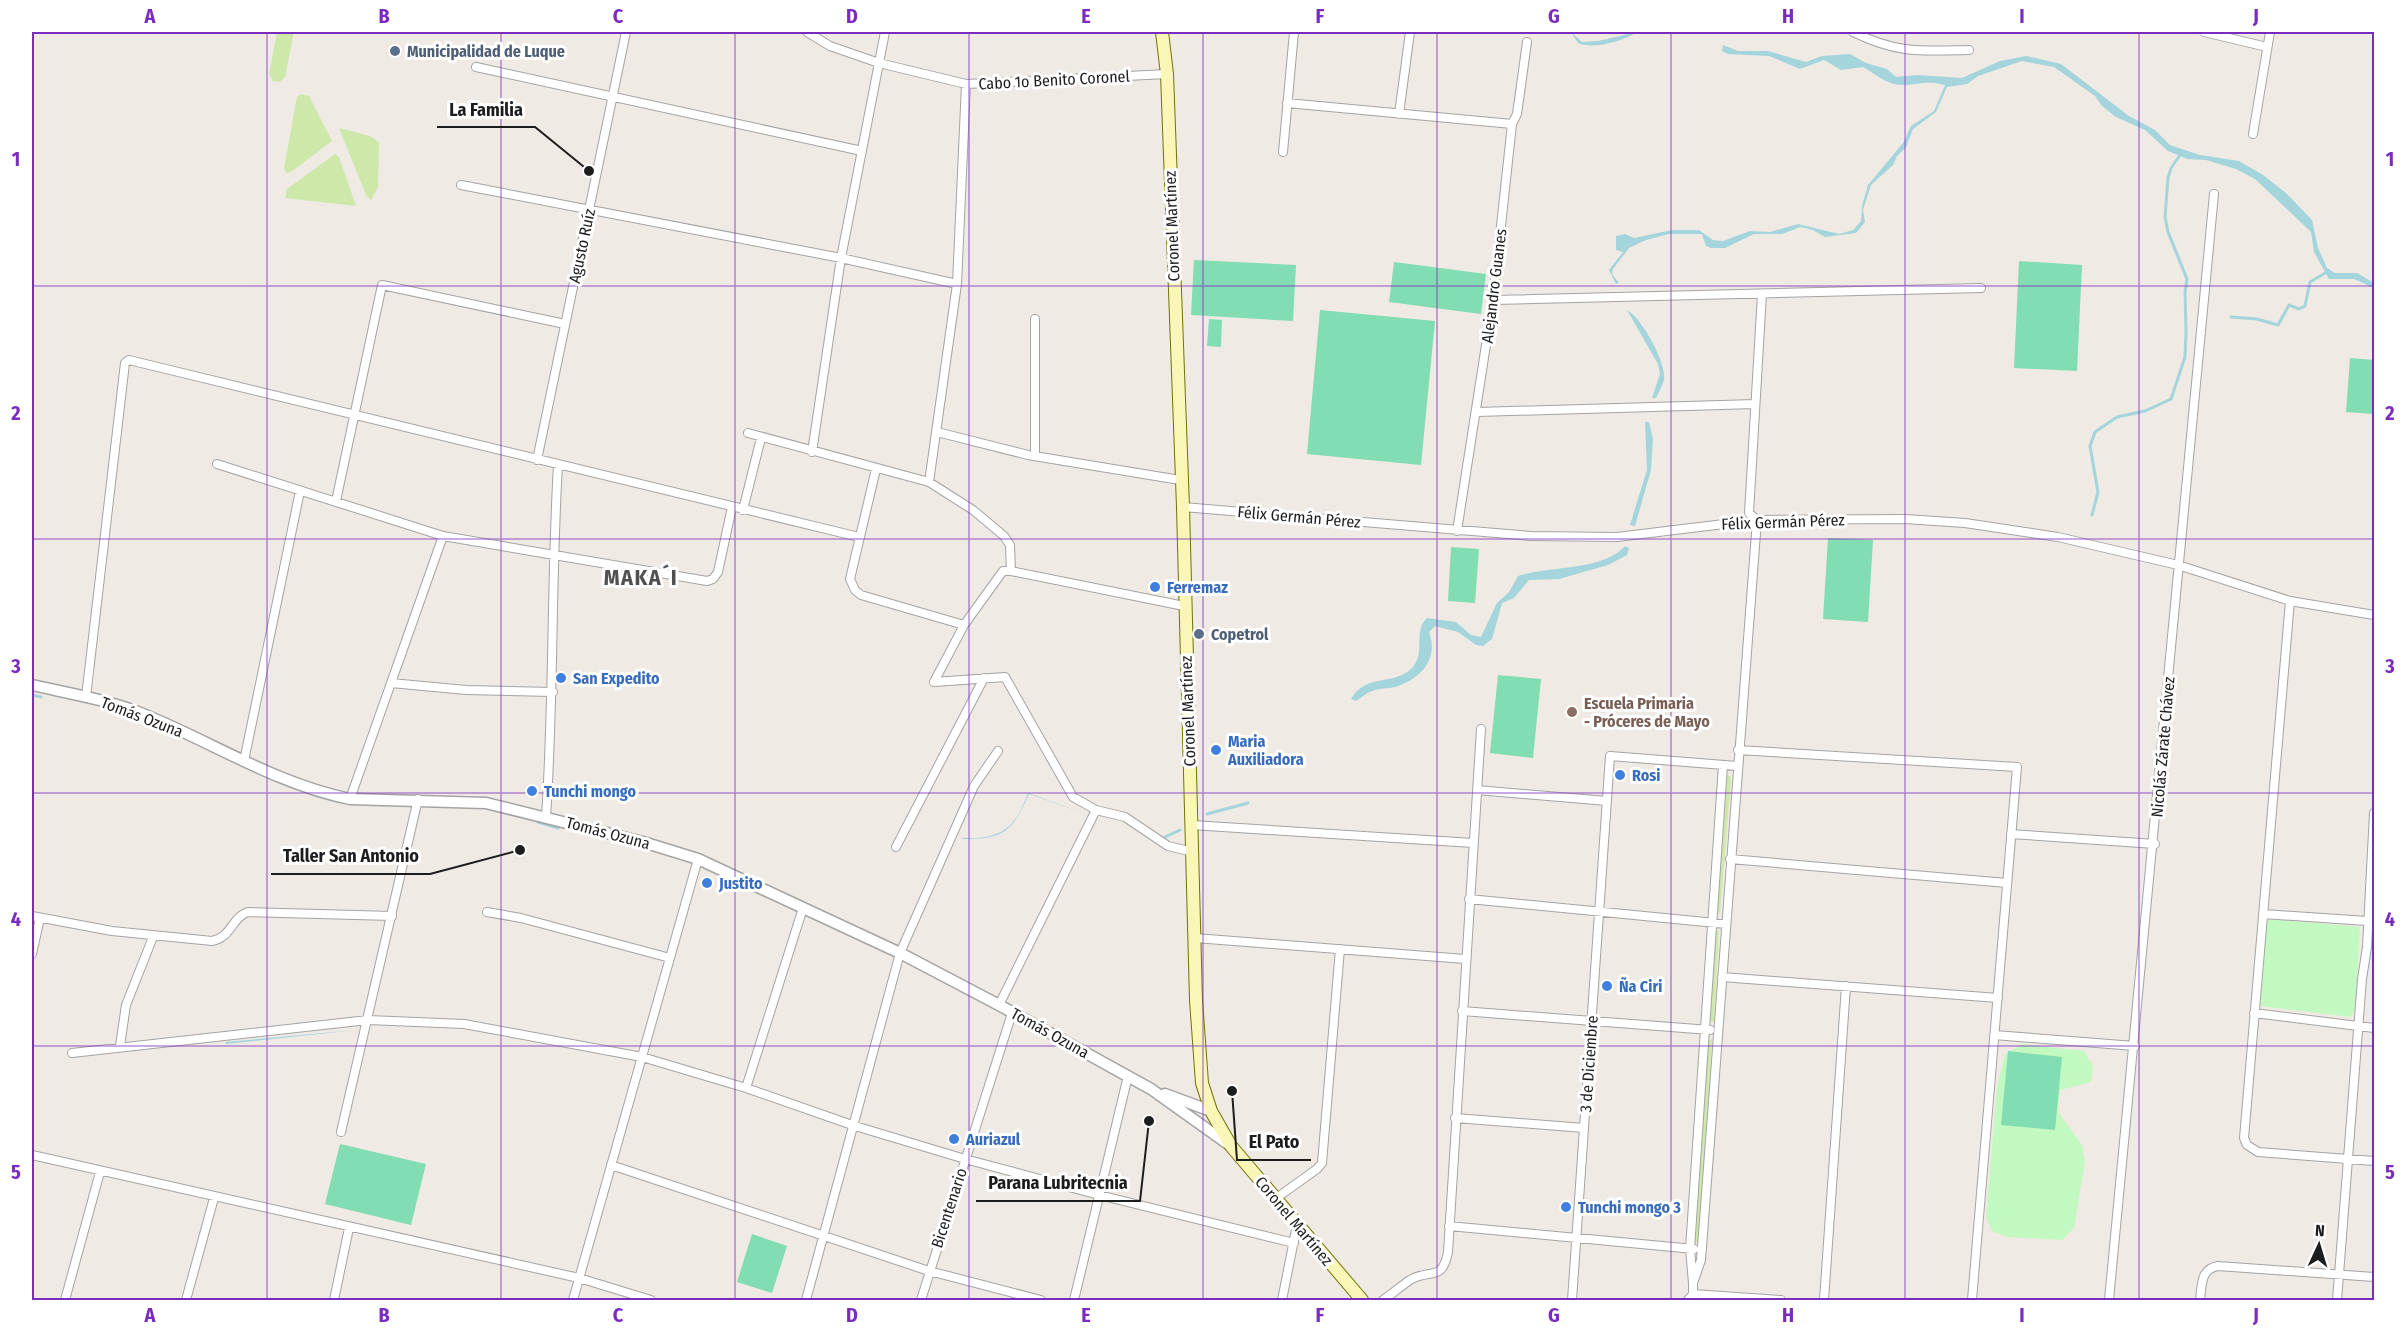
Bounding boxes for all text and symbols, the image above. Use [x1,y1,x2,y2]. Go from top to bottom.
text: A [144,4,157,28]
text: B [378,4,390,28]
text: C [613,4,624,28]
text: D [846,4,858,28]
text: E [1081,4,1091,28]
text: F [1316,4,1325,28]
text: G [1548,4,1560,28]
text: H [1782,4,1794,28]
text: I [2019,4,2025,28]
text: J [2252,4,2259,28]
place label: Municipalidad de Luque [407,42,565,61]
marker: Municipalidad de Luque [388,44,402,58]
street label: Cabo 1o Benito Coronel [978,67,1130,93]
callout: La Familia [437,91,535,127]
text: La Familia [449,99,523,121]
text: 1 [12,147,20,171]
text: 1 [2386,147,2394,171]
street label: Coronel Martínez [1161,170,1183,282]
street label: Agusto Ruíz [565,207,599,285]
street label: Alejandro Guanes [1478,228,1510,344]
text: 2 [10,401,21,425]
text: 2 [2384,401,2395,425]
street label: Félix Germán Pérez [1237,502,1361,532]
street label: Félix Germán Pérez [1721,510,1845,534]
district label: MAKA´I [604,564,678,591]
place label: Ferremaz [1167,578,1228,597]
marker: Ferremaz [1148,580,1162,594]
place label: Copetrol [1211,625,1269,644]
marker: Copetrol [1192,627,1206,641]
text: 3 [10,654,21,678]
text: 3 [2384,654,2395,678]
street label: Coronel Martínez [1177,655,1199,767]
place label: San Expedito [573,669,660,688]
marker: San Expedito [554,671,568,685]
street label: Nicolás Zárate Chávez [2147,676,2179,818]
street label: Tomás Ozuna [98,693,186,741]
place label: Escuela Primaria - Próceres de Mayo [1584,694,1710,731]
marker: Escuela Primaria - Próceres de Mayo [1565,705,1579,719]
place label: Maria Auxiliadora [1227,732,1304,769]
marker: Maria Auxiliadora [1209,743,1223,757]
place label: Rosi [1632,766,1660,785]
marker: Rosi [1613,768,1627,782]
place label: Tunchi mongo [544,782,636,801]
marker: Tunchi mongo [525,784,539,798]
street label: Tomás Ozuna [564,813,652,853]
callout: Taller San Antonio [271,838,430,874]
text: Taller San Antonio [283,845,419,867]
place label: Justito [718,874,763,893]
marker: Justito [700,876,714,890]
text: 4 [11,907,21,931]
text: 4 [2385,907,2395,931]
place label: Ña Ciri [1619,977,1662,996]
marker: Ña Ciri [1600,979,1614,993]
street label: Tomás Ozuna [1008,1004,1092,1062]
street label: 3 de Diciembre [1576,1015,1602,1113]
callout: El Pato [1237,1124,1311,1160]
place label: Auriazul [965,1130,1021,1149]
text: El Pato [1249,1131,1300,1153]
marker: Auriazul [947,1132,961,1146]
text: 5 [11,1160,21,1184]
text: 5 [2385,1160,2395,1184]
callout: Parana Lubritecnia [976,1165,1140,1201]
street label: Bicentenario [927,1166,971,1250]
text: Parana Lubritecnia [988,1172,1128,1194]
street label: Coronel Martínez [1251,1172,1337,1270]
place label: Tunchi mongo 3 [1578,1198,1681,1217]
marker: Tunchi mongo 3 [1559,1200,1573,1214]
north arrow [2289,1215,2349,1275]
text: N [2315,1221,2325,1240]
text: A [144,1303,157,1327]
text: B [378,1303,390,1327]
text: C [613,1303,624,1327]
text: D [846,1303,858,1327]
text: E [1081,1303,1091,1327]
text: F [1316,1303,1325,1327]
text: G [1548,1303,1560,1327]
text: H [1782,1303,1794,1327]
text: I [2019,1303,2025,1327]
text: J [2252,1303,2259,1327]

